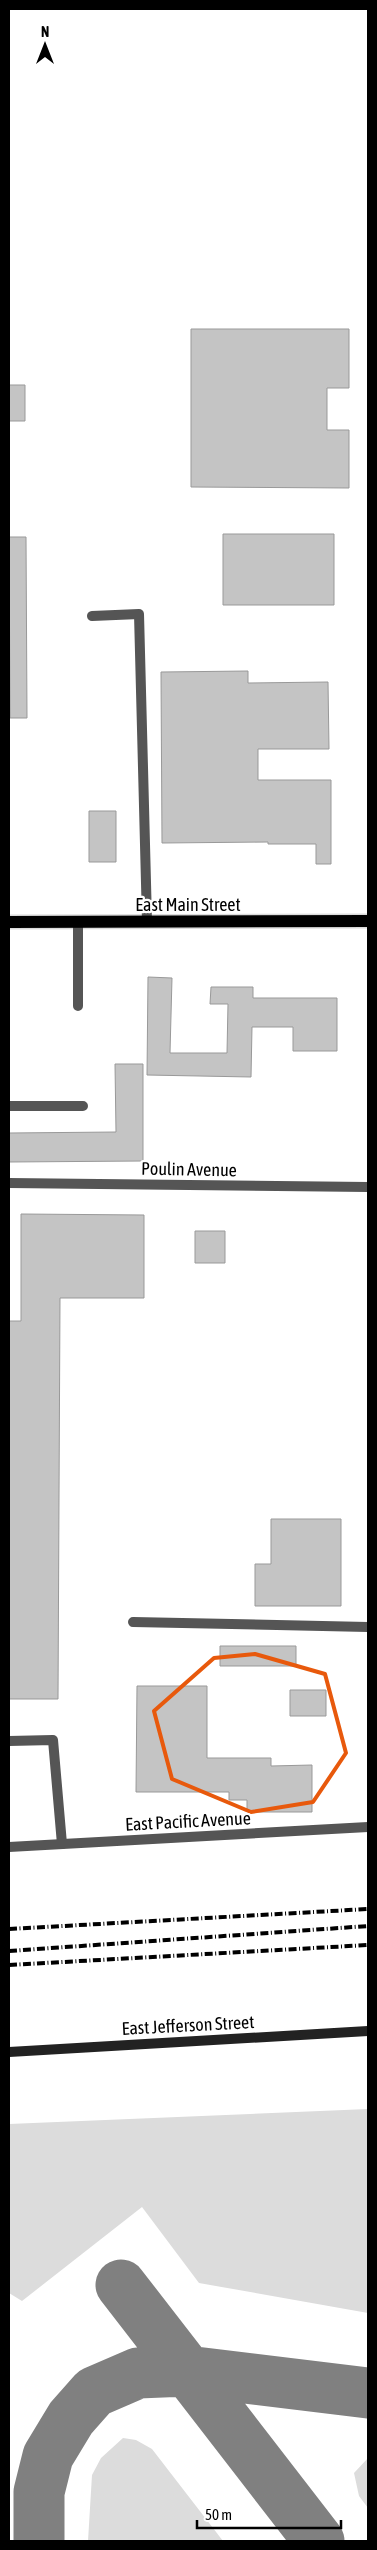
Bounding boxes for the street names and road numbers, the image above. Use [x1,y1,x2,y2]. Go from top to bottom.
street label: East Main Street [135,894,241,915]
street label: Poulin Avenue [141,1158,237,1180]
street label: East Pacific Avenue [125,1807,251,1835]
street label: East Jefferson Street [121,2011,255,2039]

